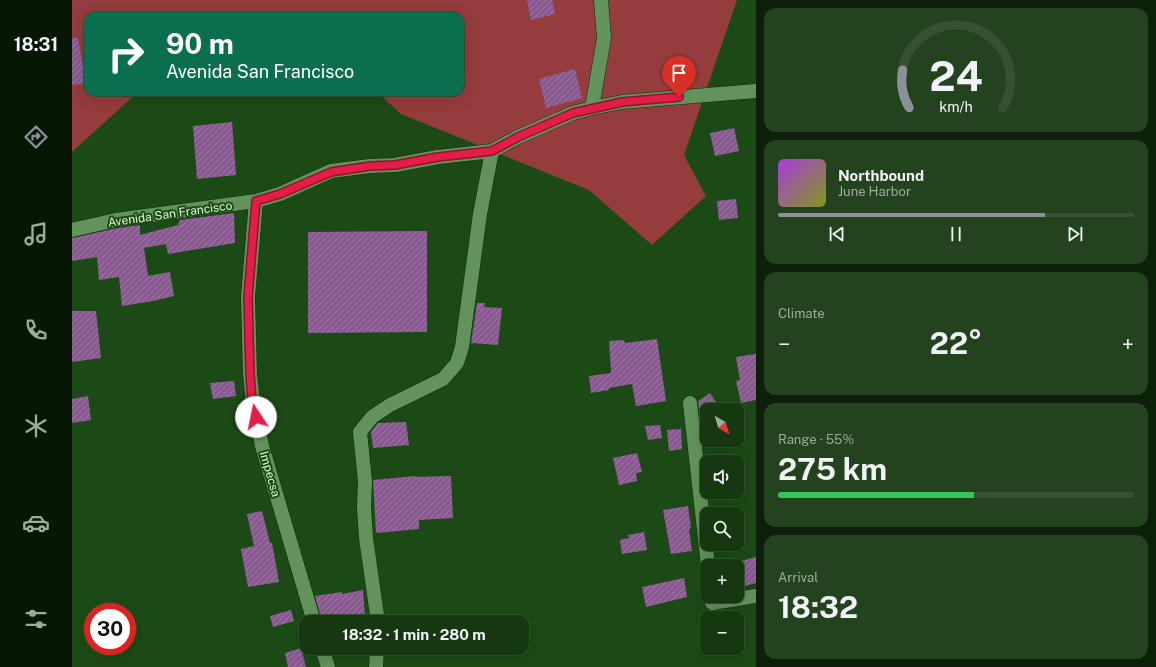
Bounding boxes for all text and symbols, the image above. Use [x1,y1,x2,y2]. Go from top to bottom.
text: 90 m [166,27,234,60]
icon: right [100,28,152,80]
text: 18:31 [14,34,58,55]
text: 24 [929,51,983,100]
pin [662,56,696,97]
text: Avenida San Francisco [166,61,354,82]
icon: arrive [668,62,690,84]
text: km/h [939,97,973,114]
icon: directions [22,123,50,151]
text: Northbound [838,167,924,184]
text: June Harbor [838,184,911,199]
street label: Avenida San Francisco [107,198,233,230]
icon: music [22,220,50,248]
icon: previous [826,223,848,245]
icon: pause [945,223,967,245]
icon: next [1064,223,1086,245]
text: Climate [778,306,825,321]
icon: phone [22,316,50,344]
text: 22° [930,325,982,361]
text: − [778,331,790,357]
text: + [1122,331,1134,357]
position arrow [235,396,277,438]
north arrow [700,403,744,447]
map controls [700,403,744,655]
icon: climate [22,412,50,440]
text: Range · 55% [778,432,854,447]
street label: Impecsa [257,450,283,498]
text: 275 km [778,451,887,487]
button: sound [700,455,744,499]
button: search [700,507,744,551]
icon: car [22,509,50,537]
button: + [700,559,744,603]
text: Arrival [778,570,818,585]
text: 18:32 [778,589,858,625]
speed limit sign: 30 [84,603,136,655]
icon: filters [22,605,50,633]
button: − [700,611,744,655]
text: 18:32 · 1 min · 280 m [342,626,486,643]

